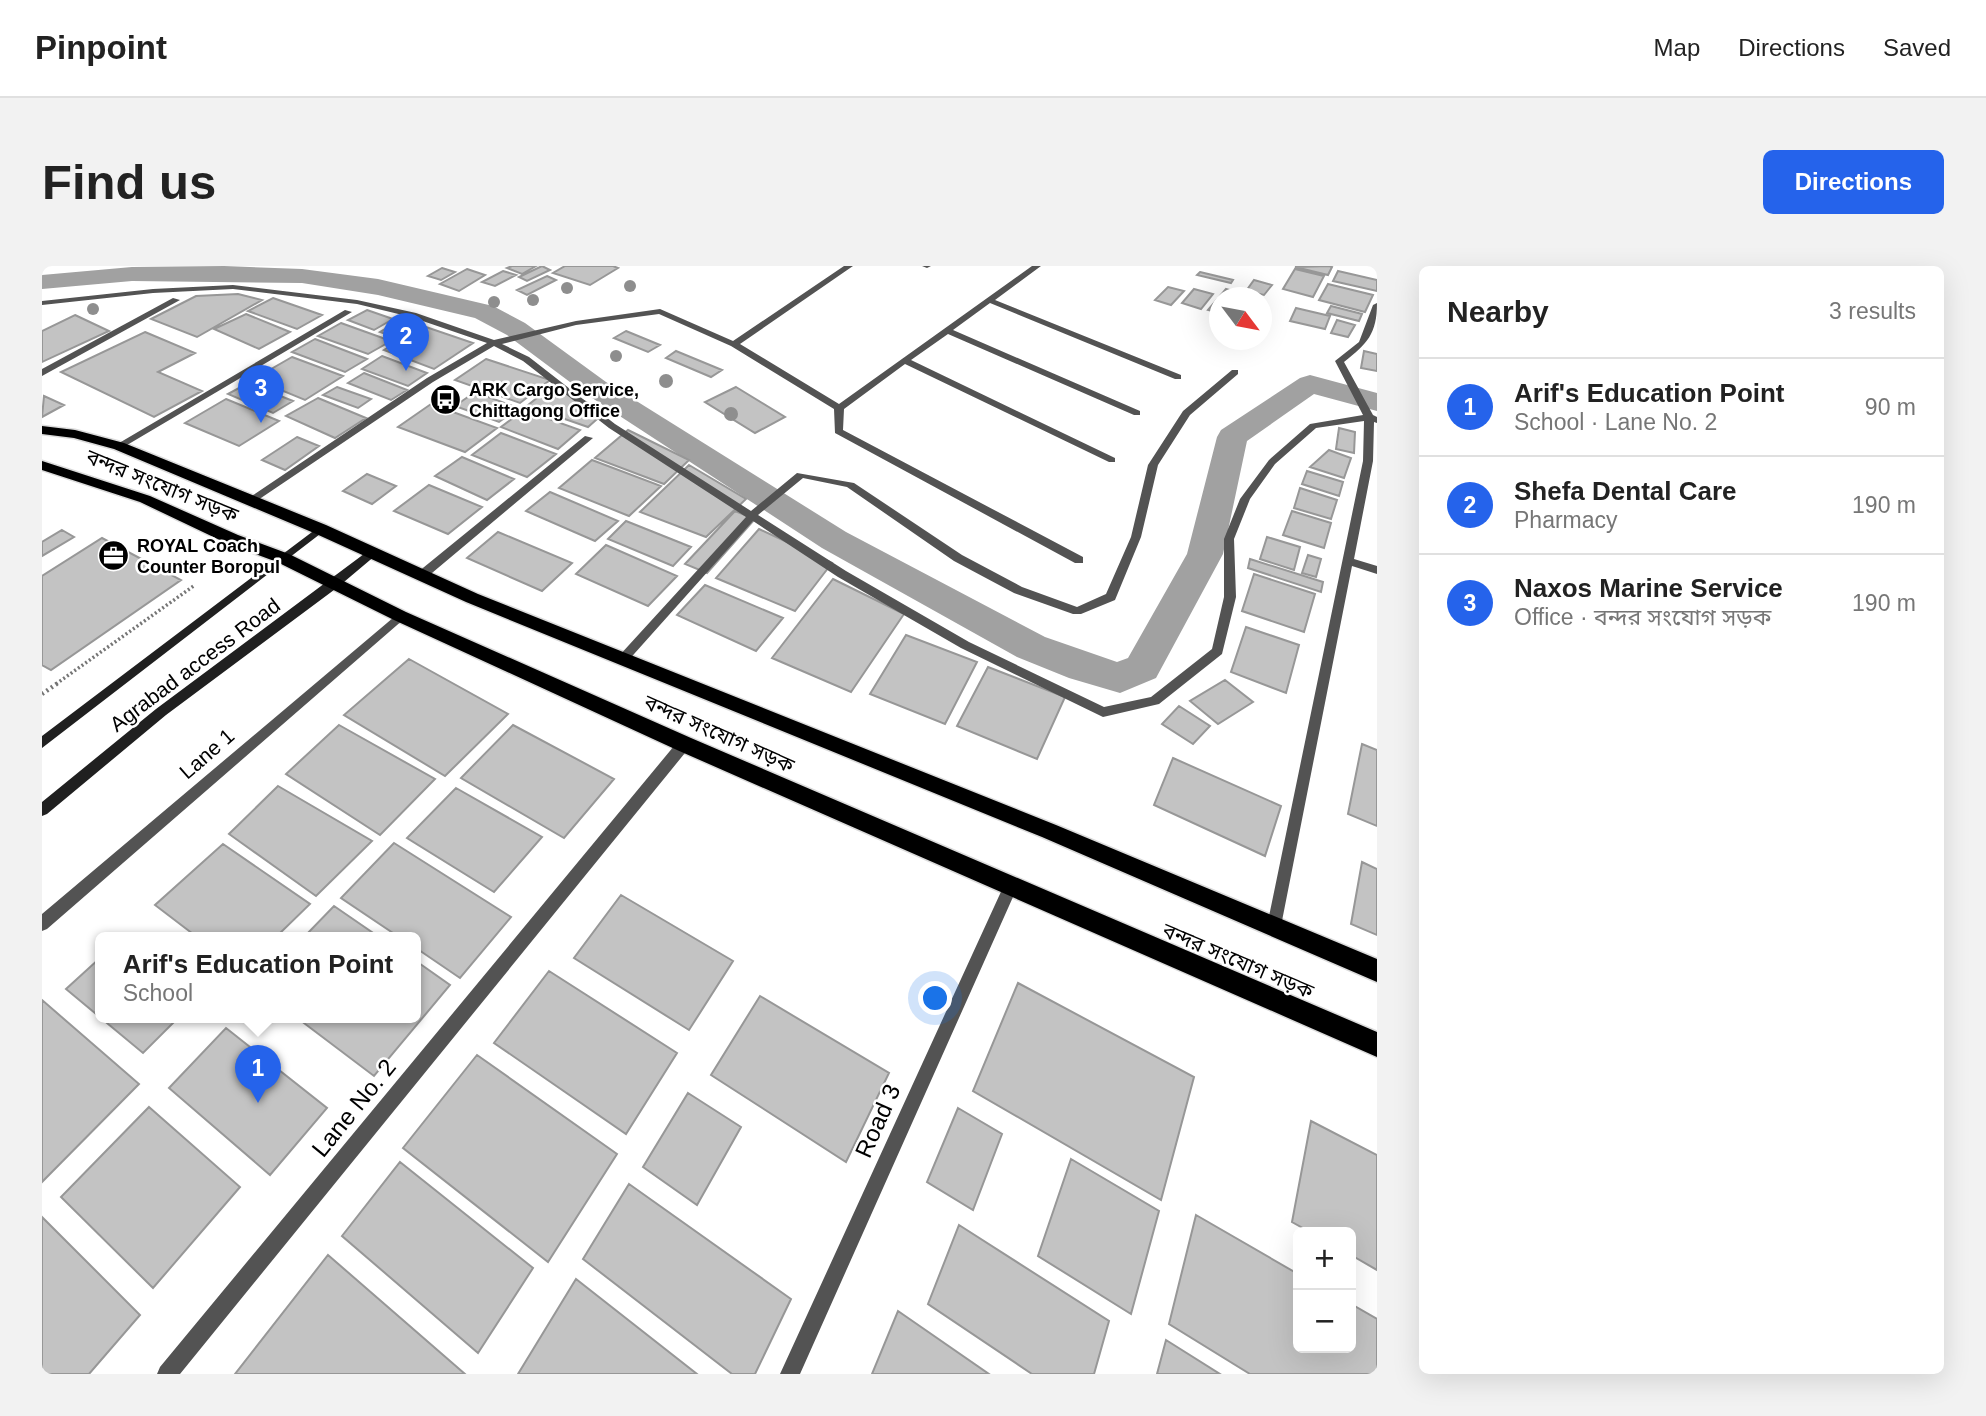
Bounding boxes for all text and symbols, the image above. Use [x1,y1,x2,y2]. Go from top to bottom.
text: Pinpoint [35,29,167,66]
text: Map [1654,34,1700,61]
text: Directions [1738,34,1845,61]
text: Saved [1883,34,1951,61]
button: Directions [1763,150,1944,214]
text: Find us [42,155,216,209]
north arrow [1209,287,1272,350]
text: Nearby [1447,295,1549,328]
text: 3 results [1829,298,1916,324]
pin: 2 [383,313,429,371]
pin: 3 [238,365,284,423]
text: Arif's Education Point [1514,378,1785,408]
place label: ARK Cargo Service, Chittagong Office [469,380,639,421]
bus stop icon: ARK Cargo Service, Chittagong Office [429,383,463,417]
text: 1 [1464,394,1476,420]
text: 90 m [1865,394,1916,420]
text: School · Lane No. 2 [1514,409,1717,435]
street label: বন্দর সংযোগ সড়ক [82,444,242,527]
text: Shefa Dental Care [1514,476,1737,506]
text: 2 [1464,492,1476,518]
text: 190 m [1852,492,1916,518]
text: Pharmacy [1514,507,1618,533]
place label: ROYAL Coach Counter Boropul [137,536,280,577]
office icon: ROYAL Coach Counter Boropul [97,539,131,573]
text: Naxos Marine Service [1514,573,1783,603]
text: 3 [1464,590,1476,616]
text: 190 m [1852,590,1916,616]
street label: Agrabad access Road [105,593,284,736]
text: Office · বন্দর সংযোগ সড়ক [1514,604,1771,630]
street label: বন্দর সংযোগ সড়ক [640,690,799,777]
street label: Lane 1 [175,724,238,783]
street label: বন্দর সংযোগ সড়ক [1158,918,1318,1003]
popup [95,932,421,1023]
text: Arif's Education Point [123,949,393,979]
text: School [123,980,193,1006]
your location [918,981,952,1015]
pin: 1 [235,1045,281,1103]
street label: Lane No. 2 [306,1054,401,1162]
street label: Road 3 [849,1080,906,1162]
map controls [1293,1227,1356,1353]
button: + [1293,1227,1356,1290]
button: − [1293,1290,1356,1353]

